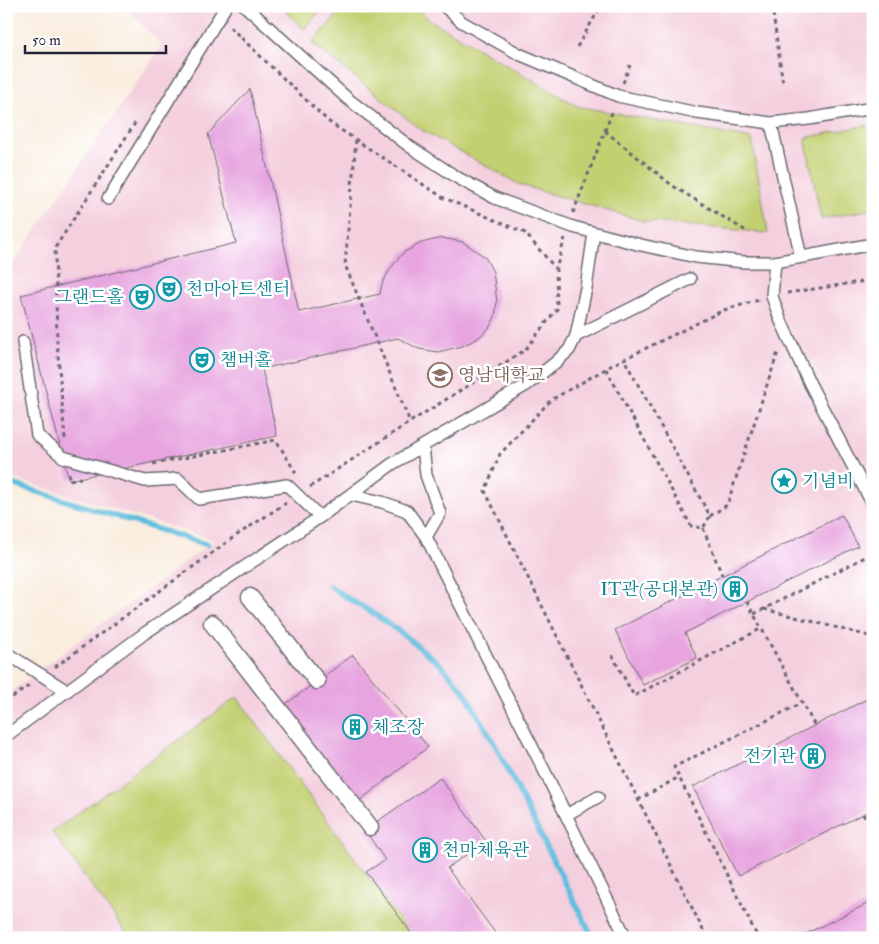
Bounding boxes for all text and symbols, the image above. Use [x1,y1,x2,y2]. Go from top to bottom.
scale bar [25,22,166,54]
text: 50 m [32,31,61,50]
theatre icon: 천마아트센터 [156,276,182,302]
place label: 천마아트센터 [186,278,290,301]
theatre icon: 그랜드홀 [129,284,155,310]
place label: 그랜드홀 [54,286,124,309]
theatre icon: 챔버홀 [189,347,215,373]
place label: 챔버홀 [220,349,272,372]
school or university icon: 영남대학교 [427,362,453,388]
place label: 영남대학교 [458,364,546,387]
place icon: 기념비 [771,468,797,494]
place label: 기념비 [802,470,854,493]
building icon: IT관(공대본관) [722,576,748,602]
place label: IT관(공대본관) [601,578,718,601]
building icon: 체조장 [342,714,368,740]
place label: 체조장 [372,716,425,739]
building icon: 전기관 [800,743,826,769]
place label: 전기관 [744,745,797,768]
building icon: 천마체육관 [412,837,438,863]
place label: 천마체육관 [442,839,530,862]

